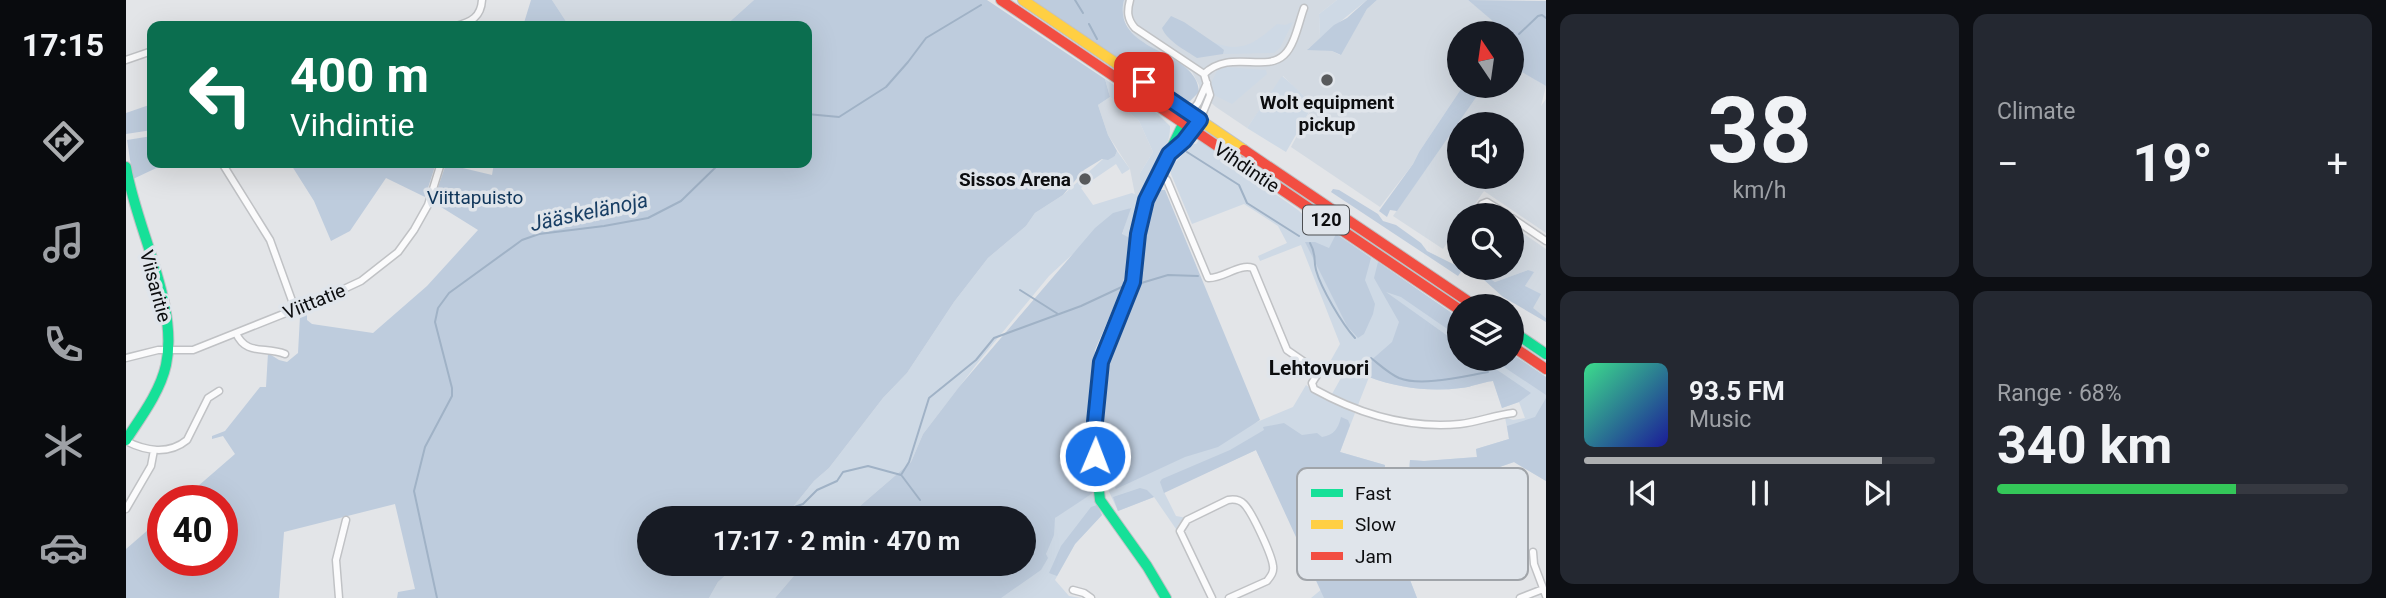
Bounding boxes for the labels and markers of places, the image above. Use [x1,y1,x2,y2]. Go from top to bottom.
pin [1114,52,1174,112]
marker: Wolt equipment pickup [1319,72,1335,88]
place label: Wolt equipment pickup [1260,91,1395,136]
place label: Sissos Arena [959,168,1071,191]
marker: Sissos Arena [1077,171,1093,187]

